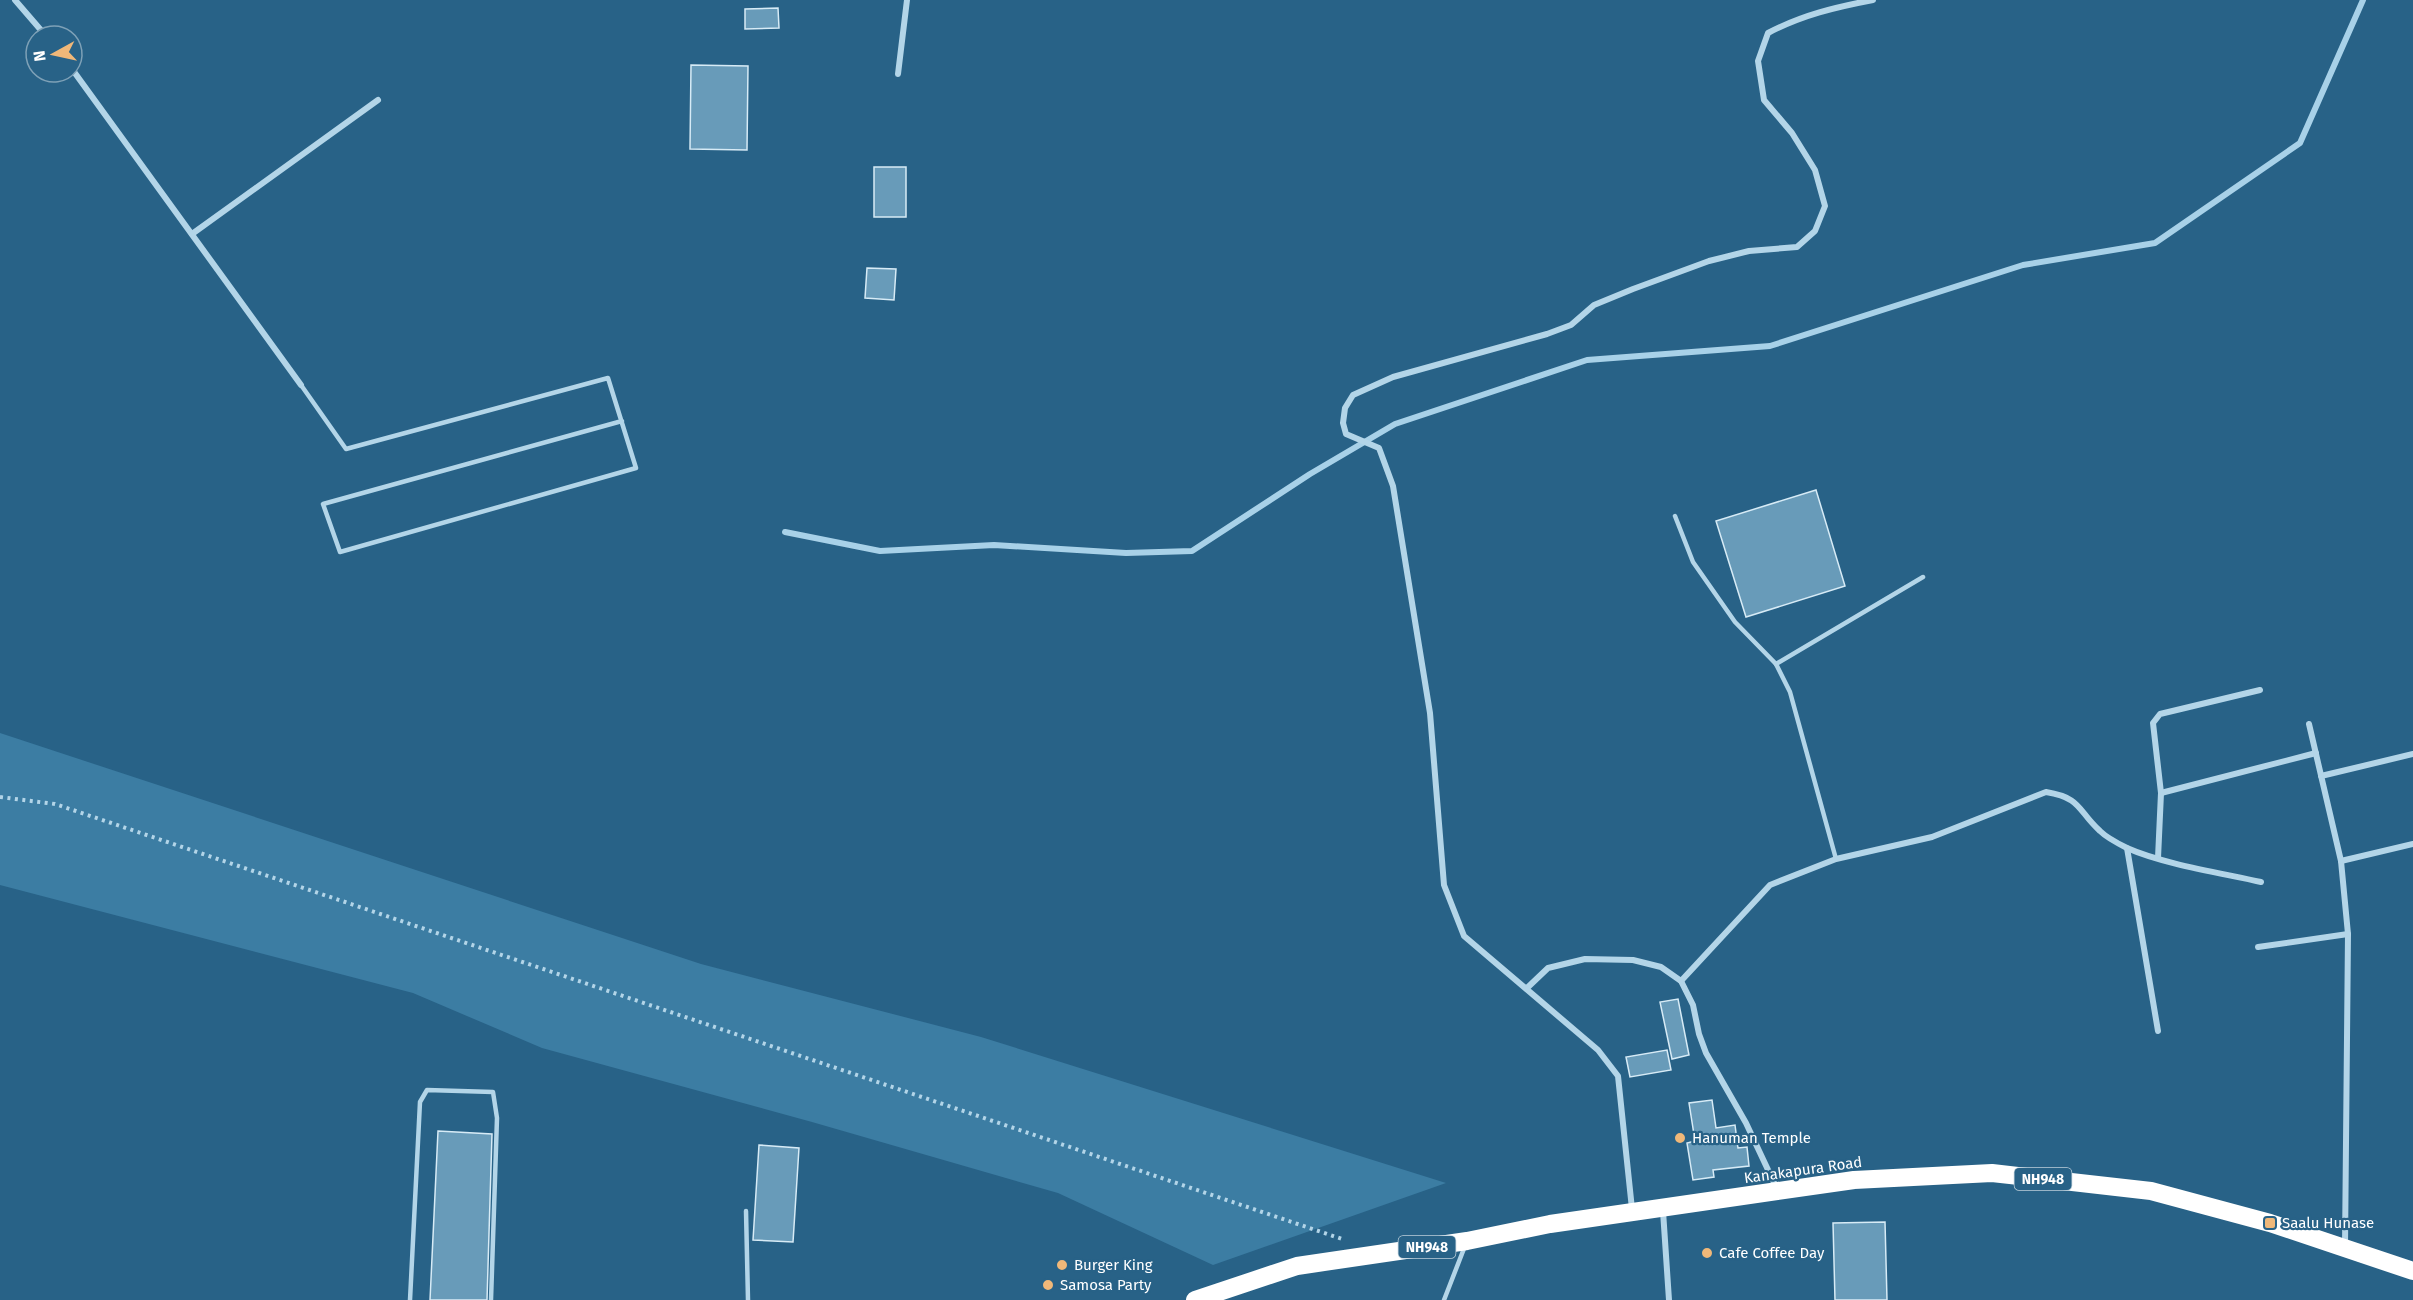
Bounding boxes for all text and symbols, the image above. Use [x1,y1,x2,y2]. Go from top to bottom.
north arrow [24,24,84,84]
text: N [29,49,50,63]
place label: Hanuman Temple [1692,1129,1811,1147]
marker: Hanuman Temple [1673,1131,1687,1145]
street label: Kanakapura Road [1743,1153,1863,1187]
road number: NH948 [2014,1168,2072,1190]
place label: Saalu Hunase [2282,1214,2374,1232]
marker: Saalu Hunase [2263,1216,2277,1230]
road number: NH948 [1398,1236,1456,1258]
place label: Cafe Coffee Day [1719,1244,1825,1262]
marker: Cafe Coffee Day [1700,1246,1714,1260]
place label: Burger King [1074,1256,1153,1274]
marker: Burger King [1055,1258,1069,1272]
place label: Samosa Party [1060,1276,1152,1294]
marker: Samosa Party [1041,1278,1055,1292]

